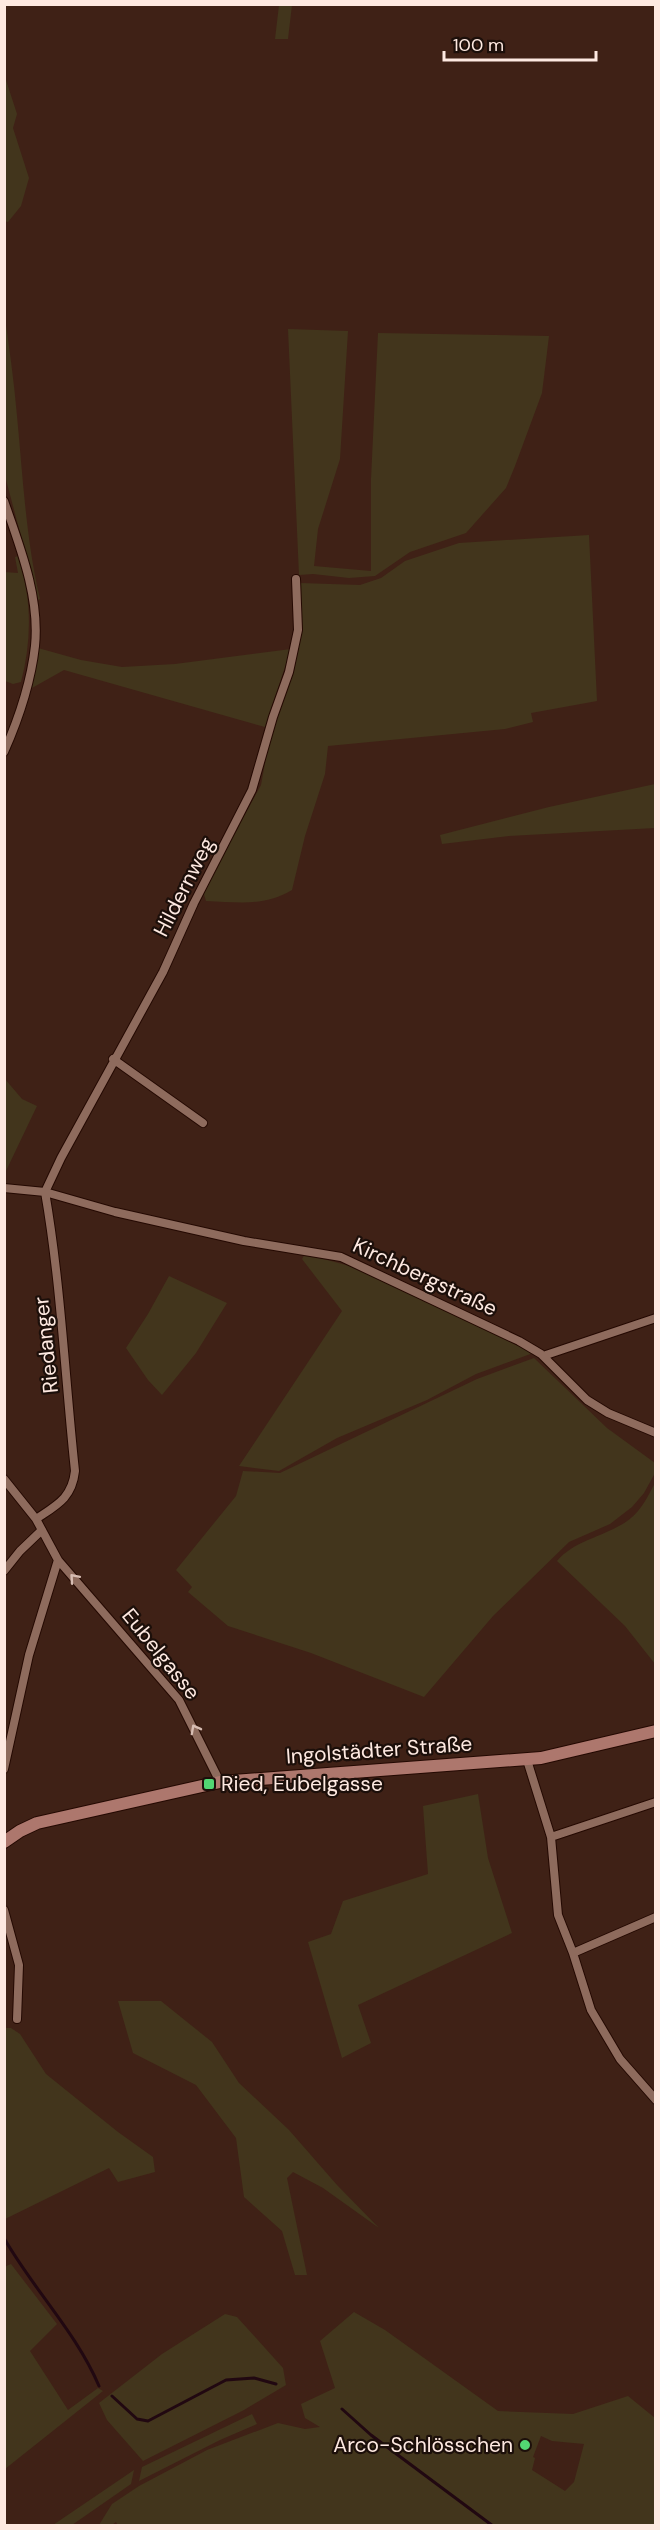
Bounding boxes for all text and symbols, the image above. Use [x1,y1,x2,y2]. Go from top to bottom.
scale bar [444,24,596,62]
text: 100 m [453,33,504,57]
street label: Hildernweg [147,832,221,942]
street label: Kirchbergstraße [348,1231,502,1323]
street label: Riedanger [27,1295,65,1395]
one-way arrow [70,1574,81,1585]
street label: Eubelgasse [116,1603,206,1706]
one-way arrow [191,1725,202,1736]
street label: Ingolstädter Straße [285,1730,473,1770]
place label: Ried, Eubelgasse [221,1770,383,1798]
marker: Ried, Eubelgasse [202,1777,216,1791]
place label: Arco-Schlösschen [333,2431,513,2459]
marker: Arco-Schlösschen [518,2438,532,2452]

